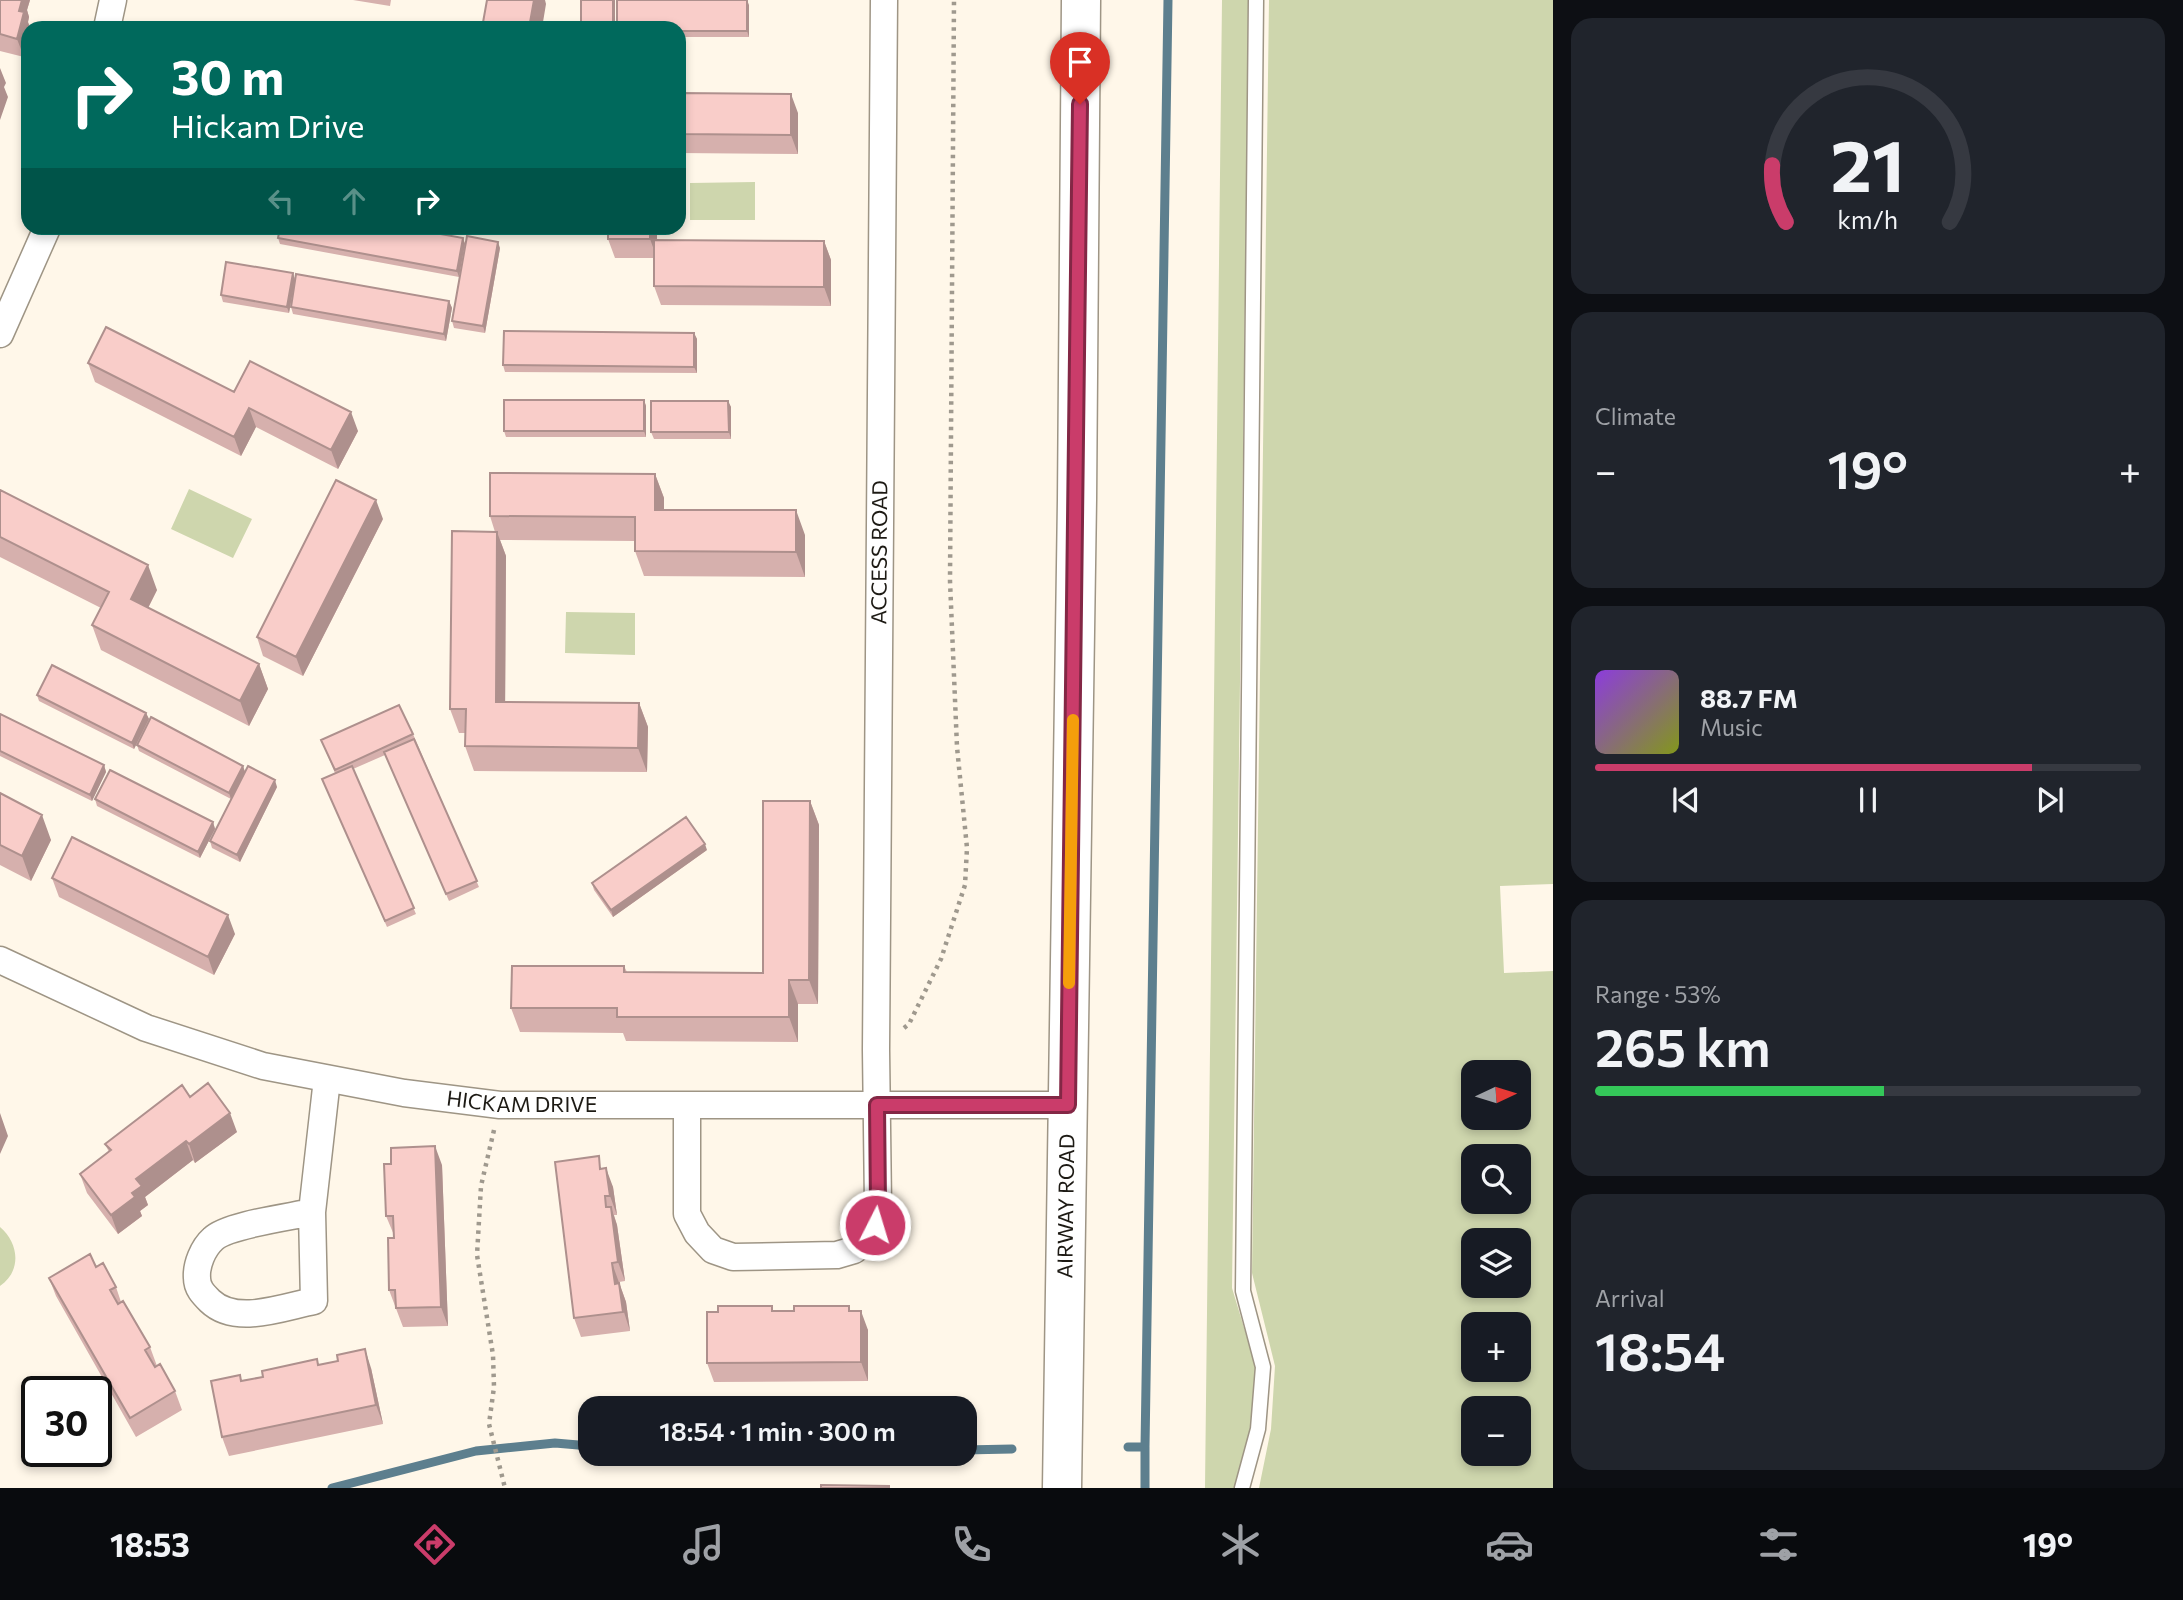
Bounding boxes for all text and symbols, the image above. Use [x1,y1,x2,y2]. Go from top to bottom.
pin [1050,32,1110,104]
icon: arrive [1061,43,1099,81]
text: 30 m [171,45,284,105]
icon: right [56,49,147,140]
text: Hickam Drive [171,105,364,145]
text: 21 [1831,118,1905,207]
icon: left [262,182,300,220]
icon: ahead [335,182,373,220]
icon: right [408,182,446,220]
text: km/h [1838,204,1898,234]
text: Climate [1595,402,1676,430]
text: 19° [1827,436,1908,500]
text: − [1595,446,1617,493]
text: + [2119,446,2141,493]
street label: ACCESS ROAD [865,480,891,624]
text: 88.7 FM [1700,682,1798,713]
text: Music [1700,713,1763,741]
icon: previous [1667,781,1705,819]
icon: pause [1849,781,1887,819]
icon: next [2031,781,2069,819]
text: Range · 53% [1595,980,1721,1008]
text: 265 km [1595,1014,1771,1078]
north arrow [1461,1060,1531,1130]
map controls [1461,1060,1531,1466]
street label: HICKAM DRIVE [445,1084,597,1116]
street label: AIRWAY ROAD [1051,1134,1078,1278]
button: search [1461,1144,1531,1214]
position arrow [838,1188,912,1262]
button: layers [1461,1228,1531,1298]
text: Arrival [1595,1284,1665,1312]
button: + [1461,1312,1531,1382]
text: 18:54 [1595,1318,1725,1382]
speed limit sign: 30 [21,1376,112,1467]
button: − [1461,1396,1531,1466]
text: 18:54 · 1 min · 300 m [659,1415,896,1446]
icon: directions [410,1520,459,1569]
icon: music [679,1520,728,1569]
icon: phone [947,1520,996,1569]
icon: climate [1216,1520,1265,1569]
icon: car [1485,1520,1534,1569]
icon: filters [1754,1520,1803,1569]
text: 18:53 [110,1524,190,1564]
text: 19° [2023,1524,2073,1564]

